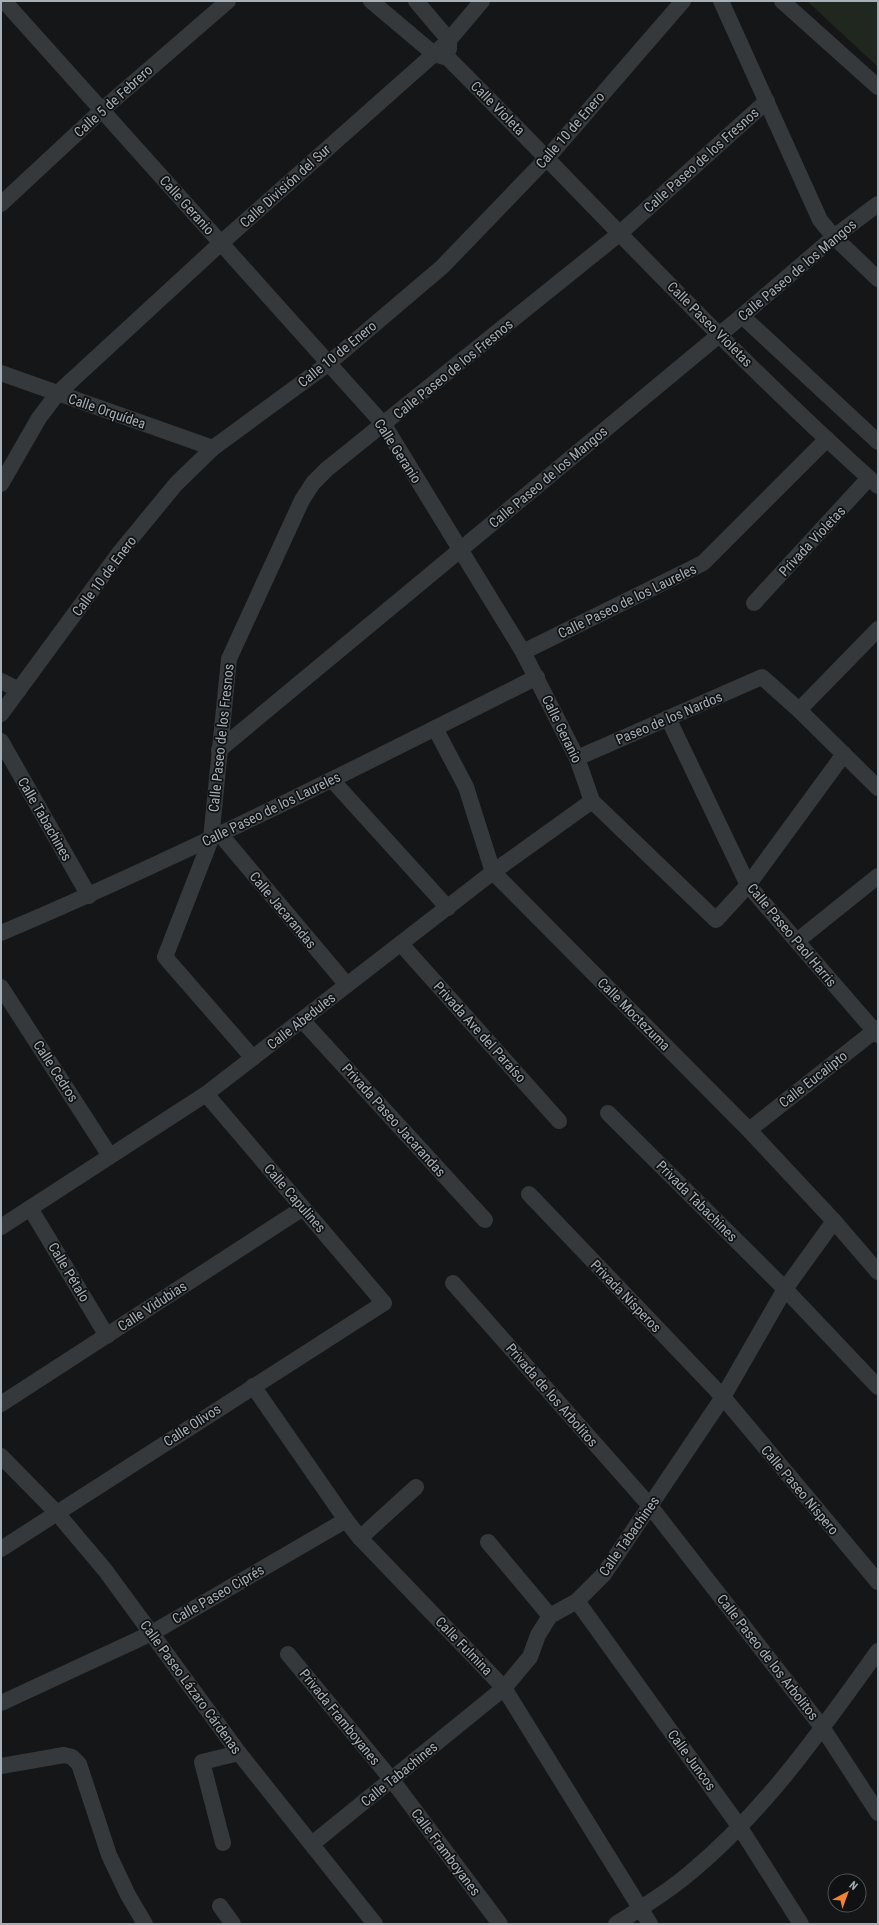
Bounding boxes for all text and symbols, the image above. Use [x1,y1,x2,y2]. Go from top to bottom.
street label: Calle 5 de Febrero [71,62,155,140]
street label: Calle Violeta [468,78,528,138]
street label: Calle 10 de Enero [532,89,608,171]
street label: Calle Paseo de los Fresnos [640,104,762,216]
street label: Calle División del Sur [237,141,333,231]
street label: Calle Geranio [156,172,218,238]
street label: Calle Paseo de los Mangos [735,216,859,324]
street label: Calle Paseo Violetas [664,278,756,370]
street label: Calle Paseo de los Fresnos [390,316,516,422]
street label: Calle 10 de Enero [295,318,379,390]
street label: Calle Orquídea [66,390,148,432]
street label: Calle Geranio [371,416,425,486]
street label: Calle Paseo de los Mangos [486,423,610,531]
street label: Privada Violetas [776,503,848,579]
street label: Calle 10 de Enero [69,533,139,619]
street label: Calle Paseo de los Laureles [555,560,699,642]
street label: Calle Paseo de los Fresnos [205,663,237,813]
street label: Paseo de los Nardos [613,688,725,748]
street label: Calle Geranio [539,693,585,765]
street label: Calle Paseo de los Laureles [199,768,343,850]
street label: Calle Tabachines [15,774,75,864]
street label: Calle Jacarandas [246,868,320,952]
street label: Calle Paseo Paol Harris [744,880,840,990]
street label: Calle Moctezuma [594,974,674,1054]
street label: Privada Ave del Paraíso [431,978,529,1086]
street label: Calle Abedules [264,989,338,1053]
street label: Calle Cedros [30,1037,82,1105]
street label: Calle Eucalipto [776,1047,850,1111]
street label: Privada Paseo Jacarandas [339,1060,449,1180]
street label: Privada Tabachines [653,1157,741,1245]
street label: Calle Capulines [261,1161,329,1235]
street label: Calle Pétalo [45,1240,93,1304]
street label: Privada Nísperos [588,1257,664,1335]
street label: Calle Vidubias [115,1278,189,1334]
street label: Privada de los Arbolitos [503,1340,601,1450]
street label: Calle Olivos [160,1401,224,1449]
street label: Calle Paseo Níspero [758,1442,842,1538]
street label: Calle Tabachines [596,1493,662,1579]
street label: Calle Paseo Ciprés [169,1561,267,1627]
street label: Calle Paseo de los Arbolitos [714,1591,822,1723]
street label: Calle Fulmina [432,1614,496,1678]
street label: Calle Paseo Lázaro Cárdenas [137,1617,245,1757]
street label: Privada Framboyanes [297,1666,383,1768]
street label: Calle Juncos [665,1727,719,1793]
street label: Calle Tabachines [358,1738,440,1810]
street label: Calle Framboyanes [408,1805,484,1899]
north arrow [827,1873,867,1913]
text: N [846,1879,860,1893]

